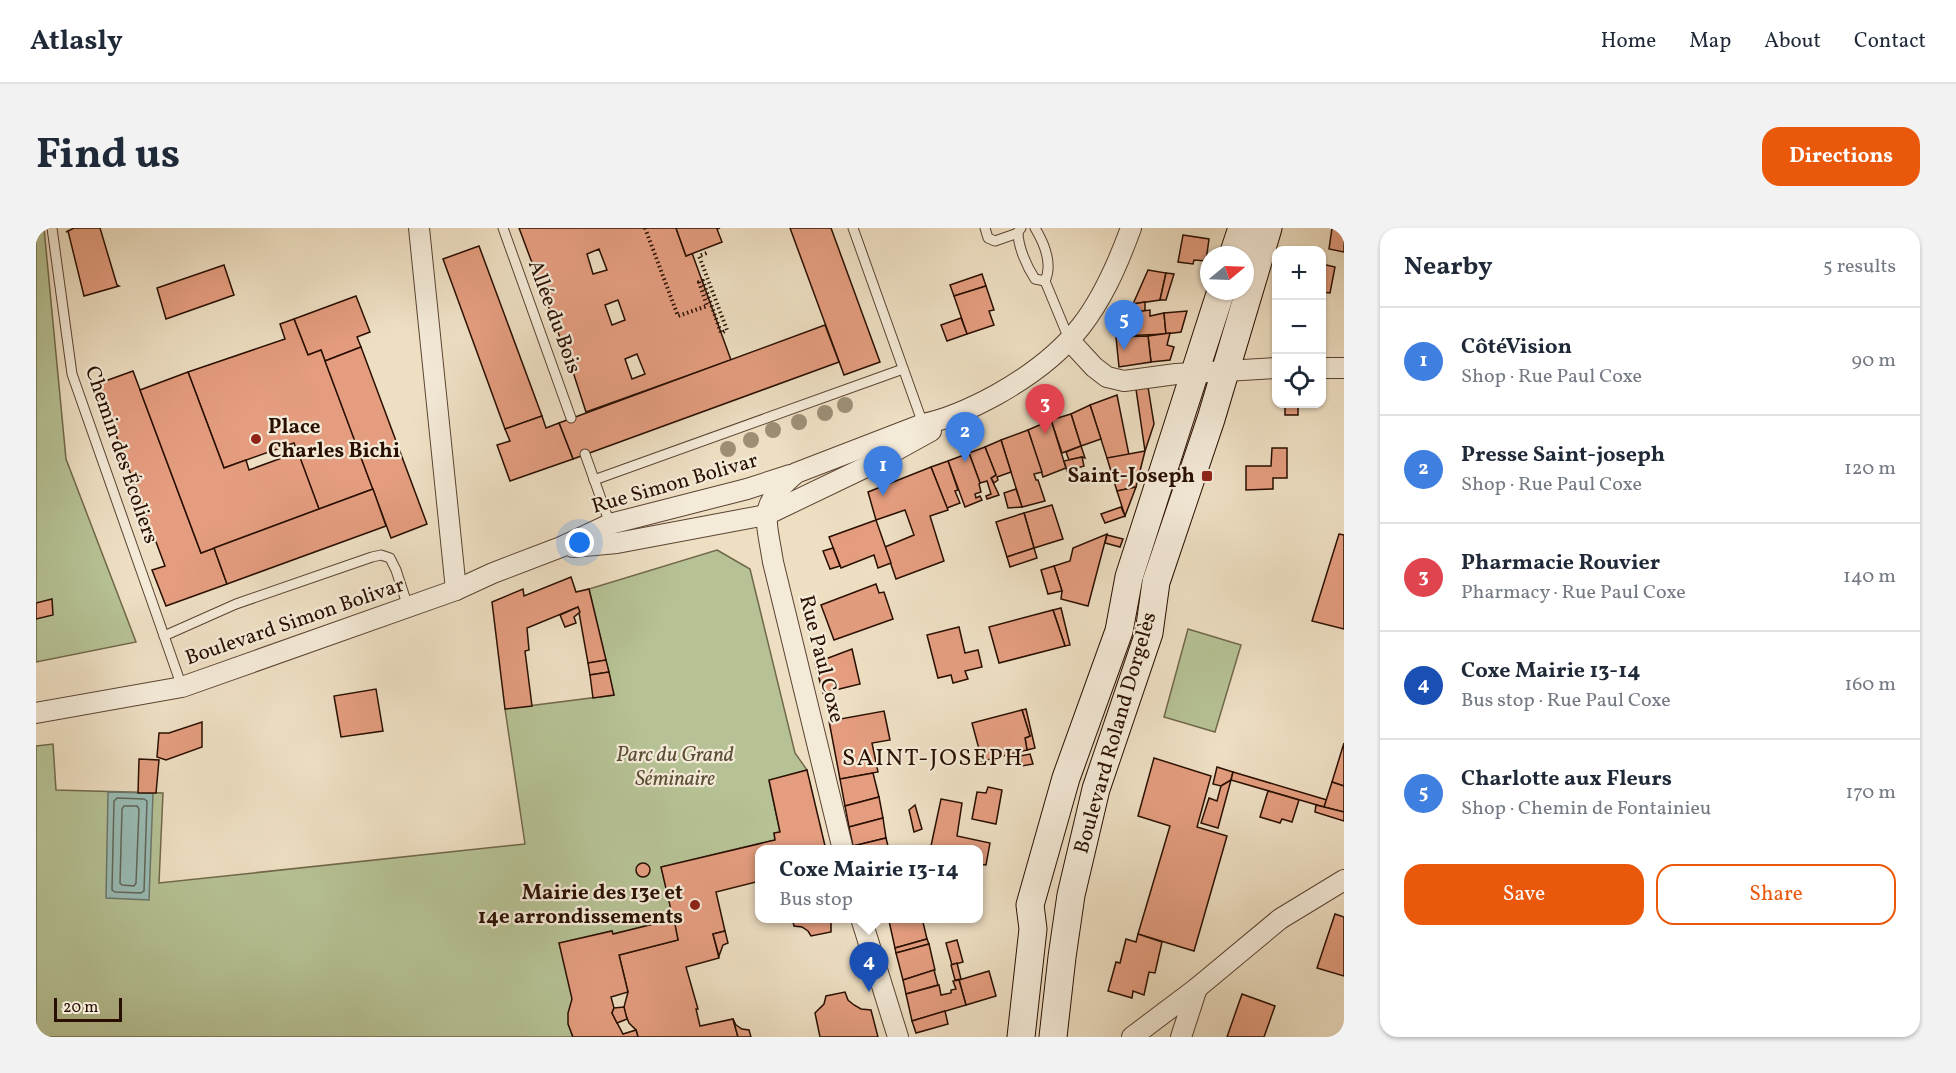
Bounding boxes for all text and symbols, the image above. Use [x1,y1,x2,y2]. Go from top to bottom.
text: Atlasly [30,22,123,61]
text: Home [1601,27,1656,56]
text: Map [1689,27,1731,56]
text: About [1764,27,1821,56]
text: Contact [1854,27,1926,56]
text: Find us [36,127,180,186]
button: Directions [1762,127,1920,186]
north arrow [1200,246,1254,300]
map controls [1272,246,1326,408]
button: + [1272,246,1326,300]
text: Nearby [1404,249,1493,285]
text: 5 results [1823,253,1896,281]
street label: Allée du Bois [520,256,588,378]
pin: 5 [1104,300,1144,350]
button: − [1272,300,1326,354]
text: CôtéVision [1461,332,1572,363]
text: 1 [1419,347,1428,375]
text: 90 m [1852,347,1896,375]
button: locate [1272,354,1326,408]
street label: Chemin des Écoliers [77,362,165,548]
text: Shop · Rue Paul Coxe [1461,363,1642,391]
pin: 3 [1026,384,1064,434]
pin: 2 [946,412,984,462]
place label: Place Charles Bichi [268,413,400,466]
marker: Place Charles Bichi [249,432,263,446]
text: Presse Saint-joseph [1461,440,1665,471]
street label: Rue Simon Bolivar [588,446,762,522]
pin: 1 [864,446,902,496]
text: 2 [1418,455,1429,483]
text: 120 m [1844,455,1896,483]
place label: Saint-Joseph [1068,462,1195,491]
marker: Saint-Joseph [1200,469,1214,483]
text: Shop · Rue Paul Coxe [1461,471,1642,499]
your location [565,528,594,557]
text: Pharmacie Rouvier [1461,548,1660,579]
text: 3 [1418,563,1429,591]
text: 140 m [1843,563,1896,591]
street label: Boulevard Simon Bolivar [182,571,409,673]
text: Pharmacy · Rue Paul Coxe [1461,579,1686,607]
street label: Rue Paul Coxe [791,592,851,726]
street label: Boulevard Roland Dorgelès [1068,609,1164,857]
text: Coxe Mairie 13-14 [1461,656,1641,687]
text: 4 [1417,671,1430,699]
text: 160 m [1844,671,1896,699]
text: Bus stop · Rue Paul Coxe [1461,687,1671,715]
park label: Parc du Grand Séminaire [616,741,734,794]
district label: SAINT-JOSEPH [842,742,1024,776]
text: Charlotte aux Fleurs [1461,764,1672,795]
text: 5 [1419,779,1428,807]
text: 170 m [1846,779,1896,807]
text: Shop · Chemin de Fontainieu [1461,795,1711,823]
popup [755,845,983,923]
text: Coxe Mairie 13-14 [779,855,959,886]
button: Save [1404,864,1644,925]
button: Share [1656,864,1896,925]
place label: Mairie des 13e et 14e arrondissements [478,879,683,932]
text: Bus stop [779,886,853,914]
marker: Mairie des 13e et 14e arrondissements [688,898,702,912]
pin: 4 [850,942,888,992]
scale bar [54,995,122,1022]
text: 20 m [63,997,98,1019]

